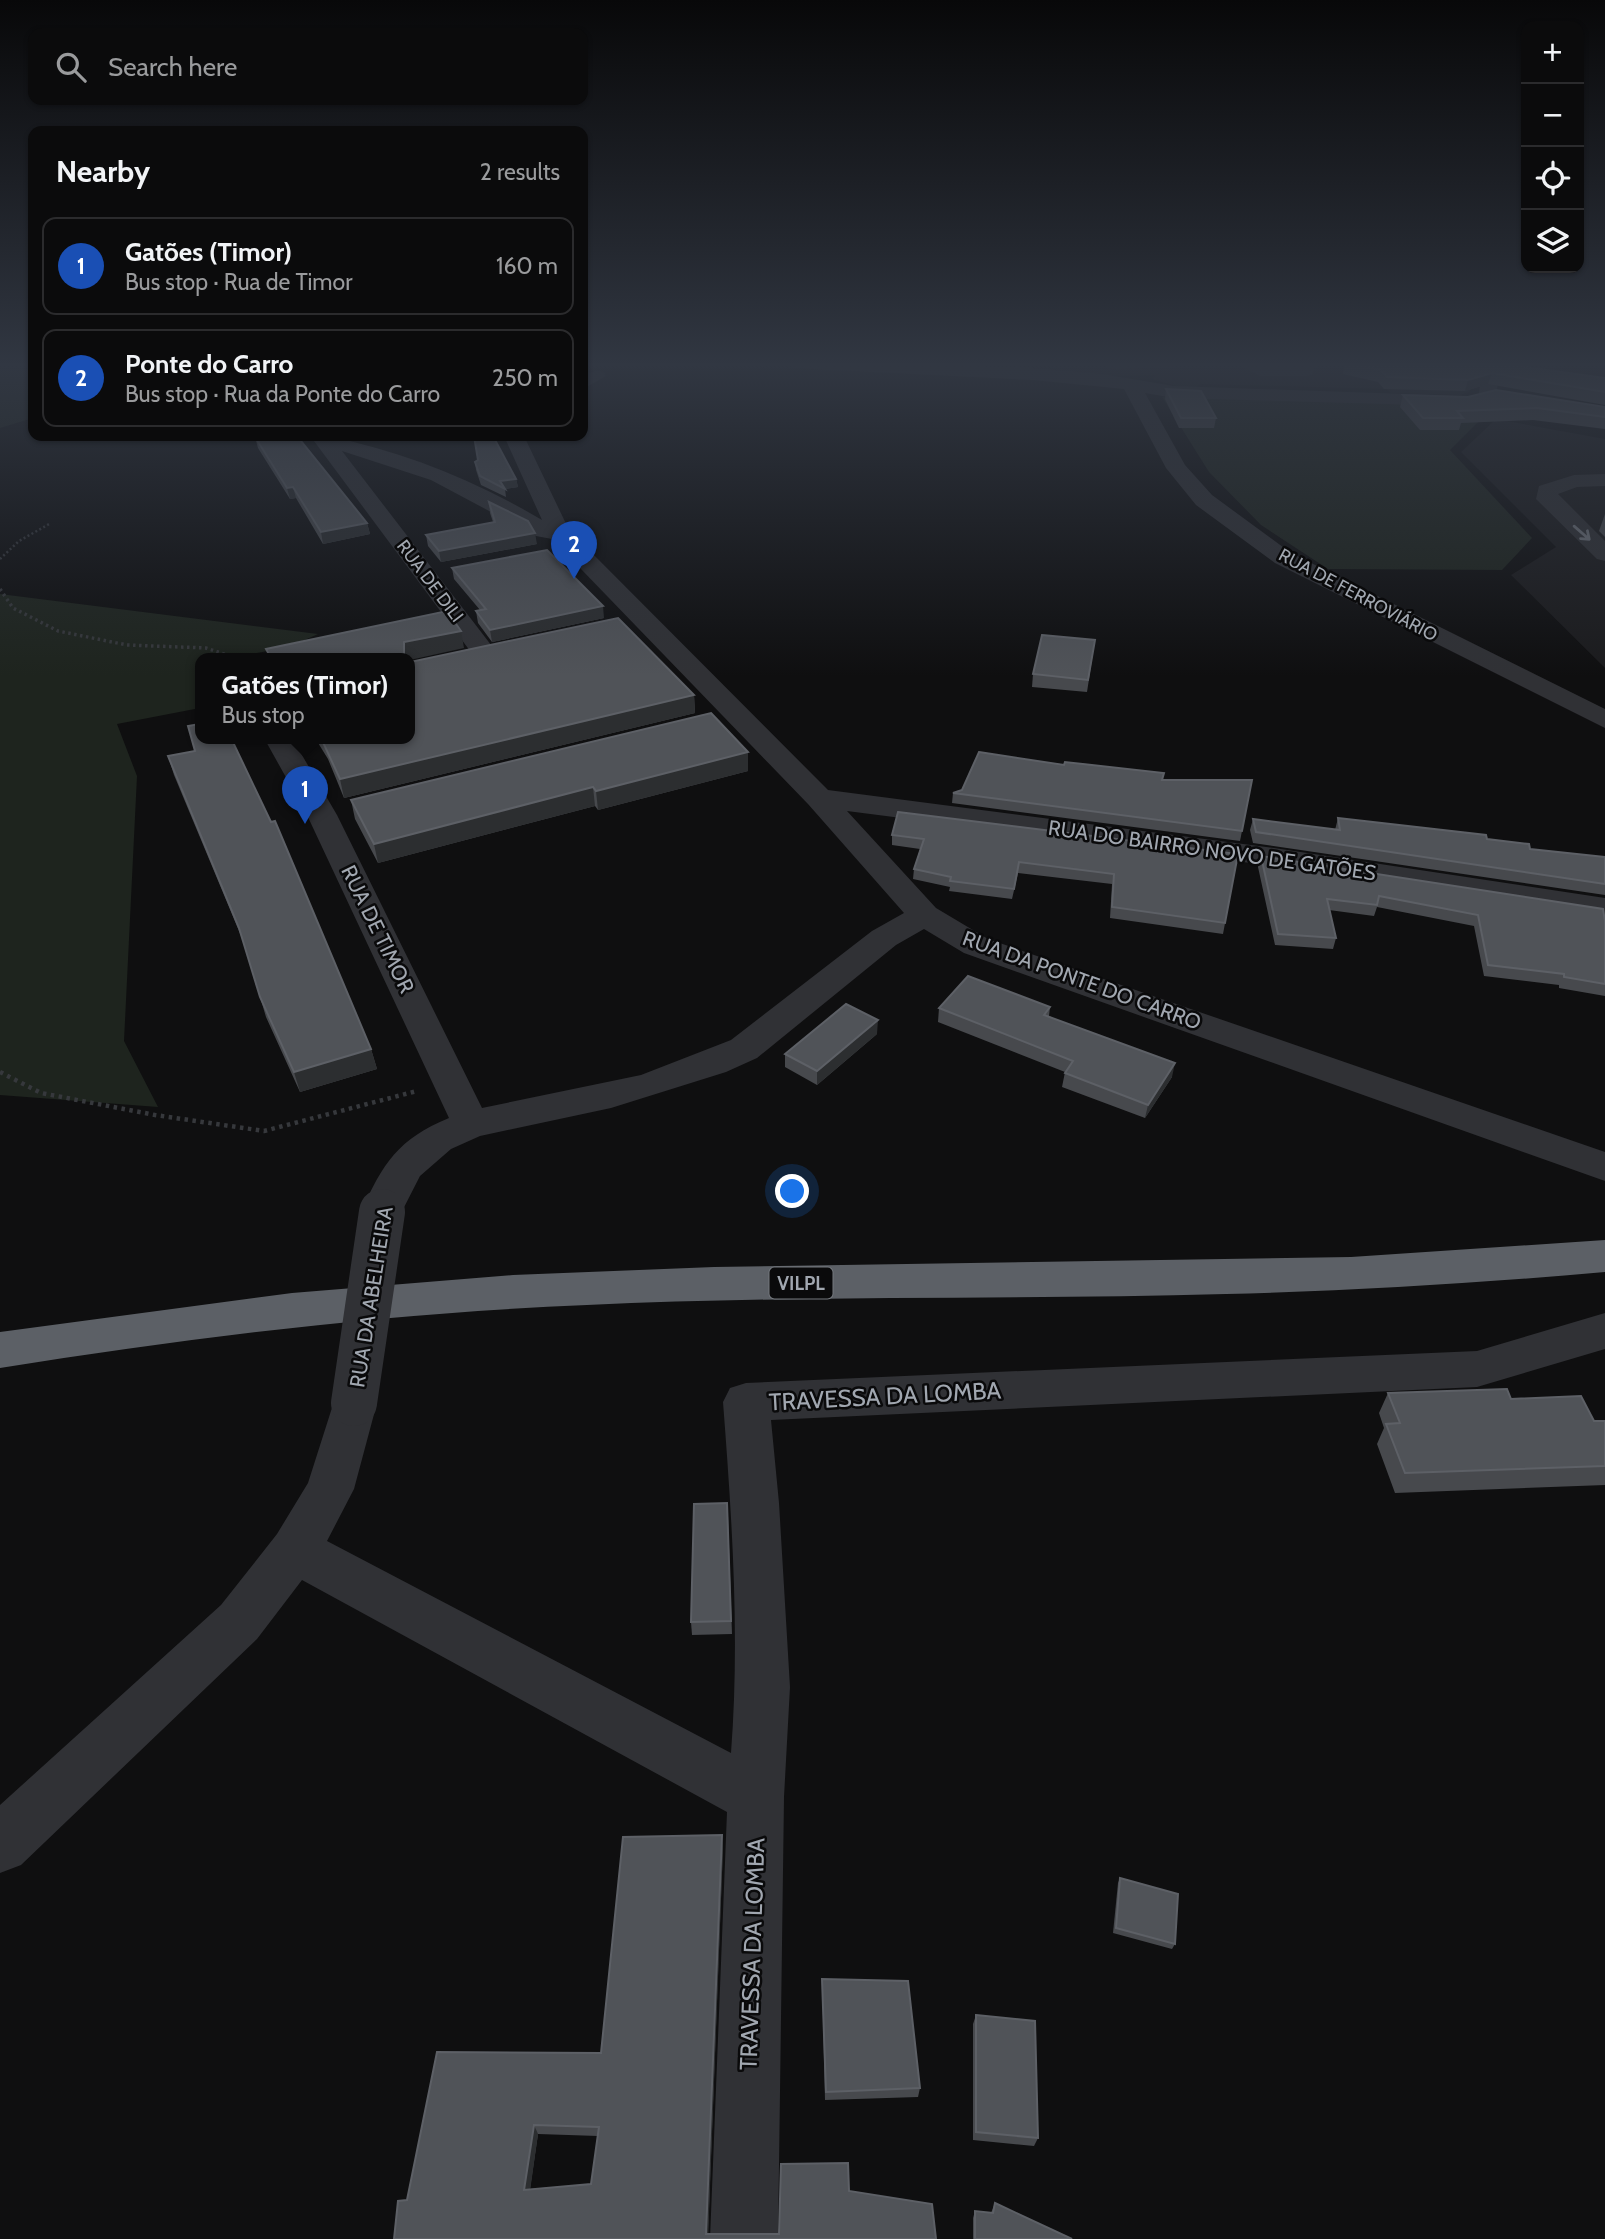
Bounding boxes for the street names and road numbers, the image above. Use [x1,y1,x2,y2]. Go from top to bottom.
street label: RUA DE DILI [392,536,468,626]
street label: RUA DE FERROVIÁRIO [1275,544,1441,646]
street label: RUA DO BAIRRO NOVO DE GATÕES [1046,814,1378,885]
street label: RUA DE TIMOR [336,861,420,997]
street label: RUA DA PONTE DO CARRO [959,925,1205,1035]
street label: RUA DA ABELHEIRA [344,1205,398,1389]
road number: VILPL [770,1268,832,1298]
street label: TRAVESSA DA LOMBA [768,1375,1002,1417]
street label: TRAVESSA DA LOMBA [733,1837,771,2071]

